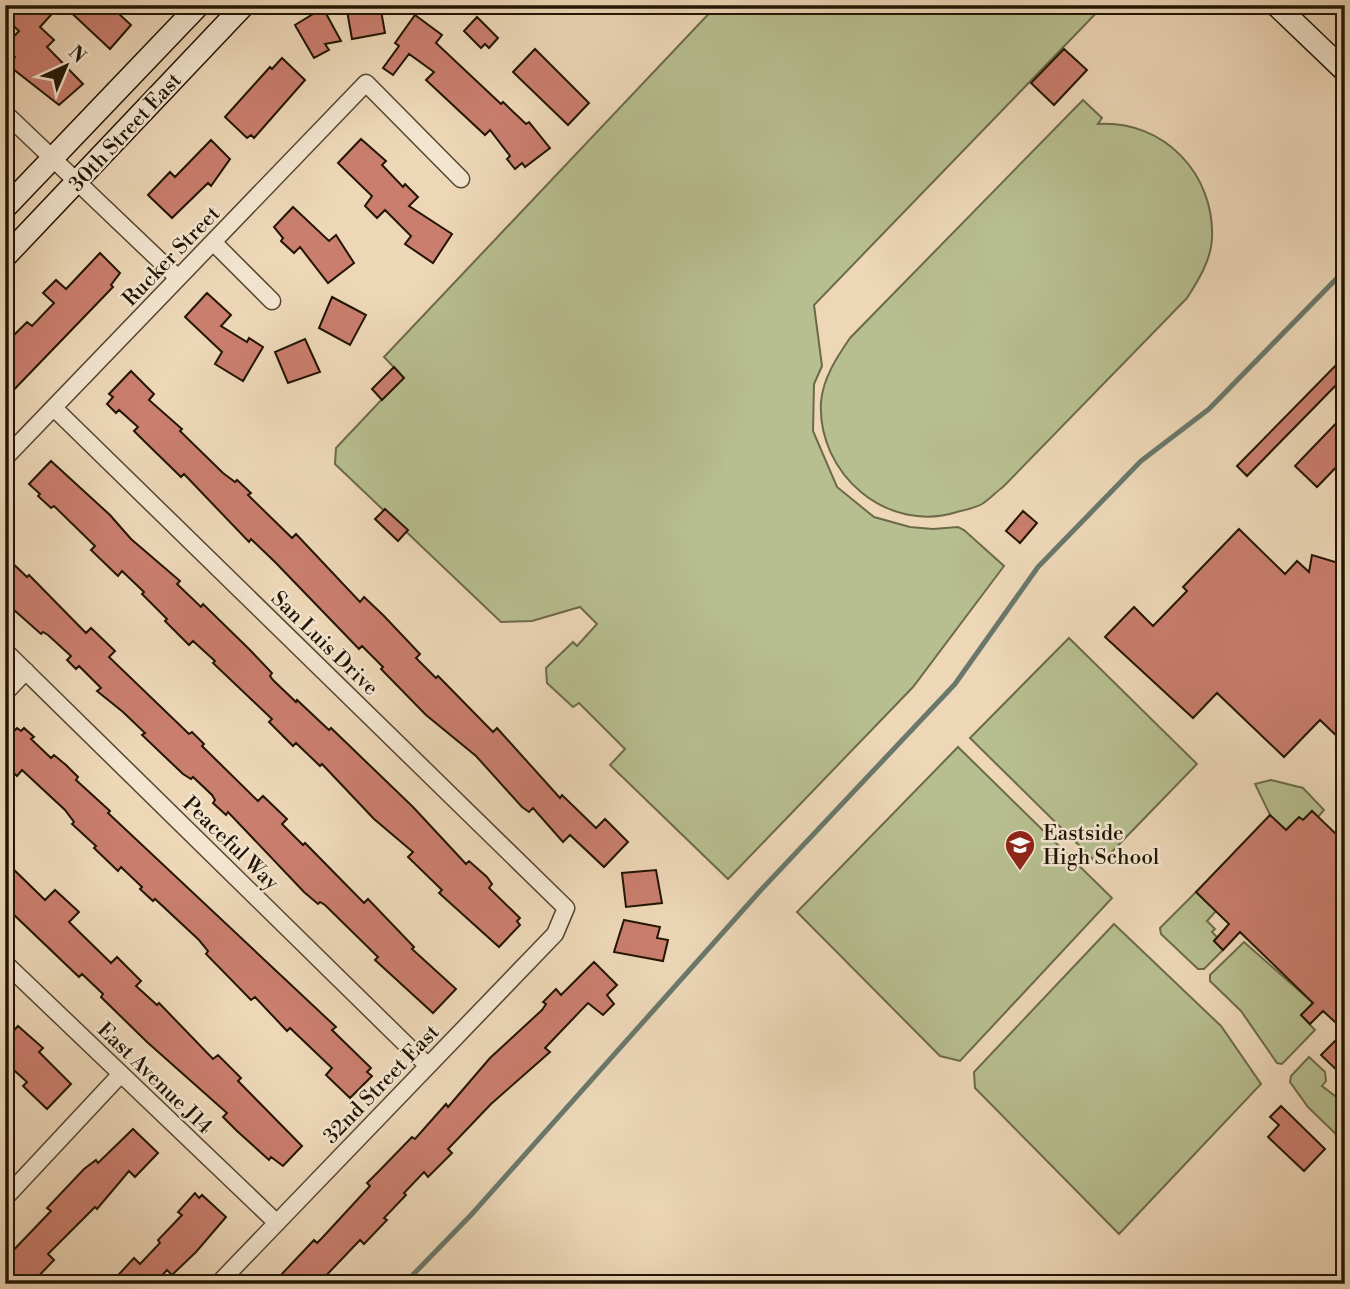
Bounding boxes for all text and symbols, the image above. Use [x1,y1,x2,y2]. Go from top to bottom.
north arrow [32,32,102,102]
text: N [63,41,91,68]
street label: 30th Street East [64,67,188,198]
street label: Rucker Street [118,201,226,312]
street label: San Luis Drive [265,586,383,701]
street label: Peaceful Way [177,791,284,897]
place label: Eastside High School [1043,821,1159,871]
school or university icon: Eastside High School [1003,828,1037,872]
street label: East Avenue J14 [91,1017,217,1140]
street label: 32nd Street East [318,1019,446,1150]

